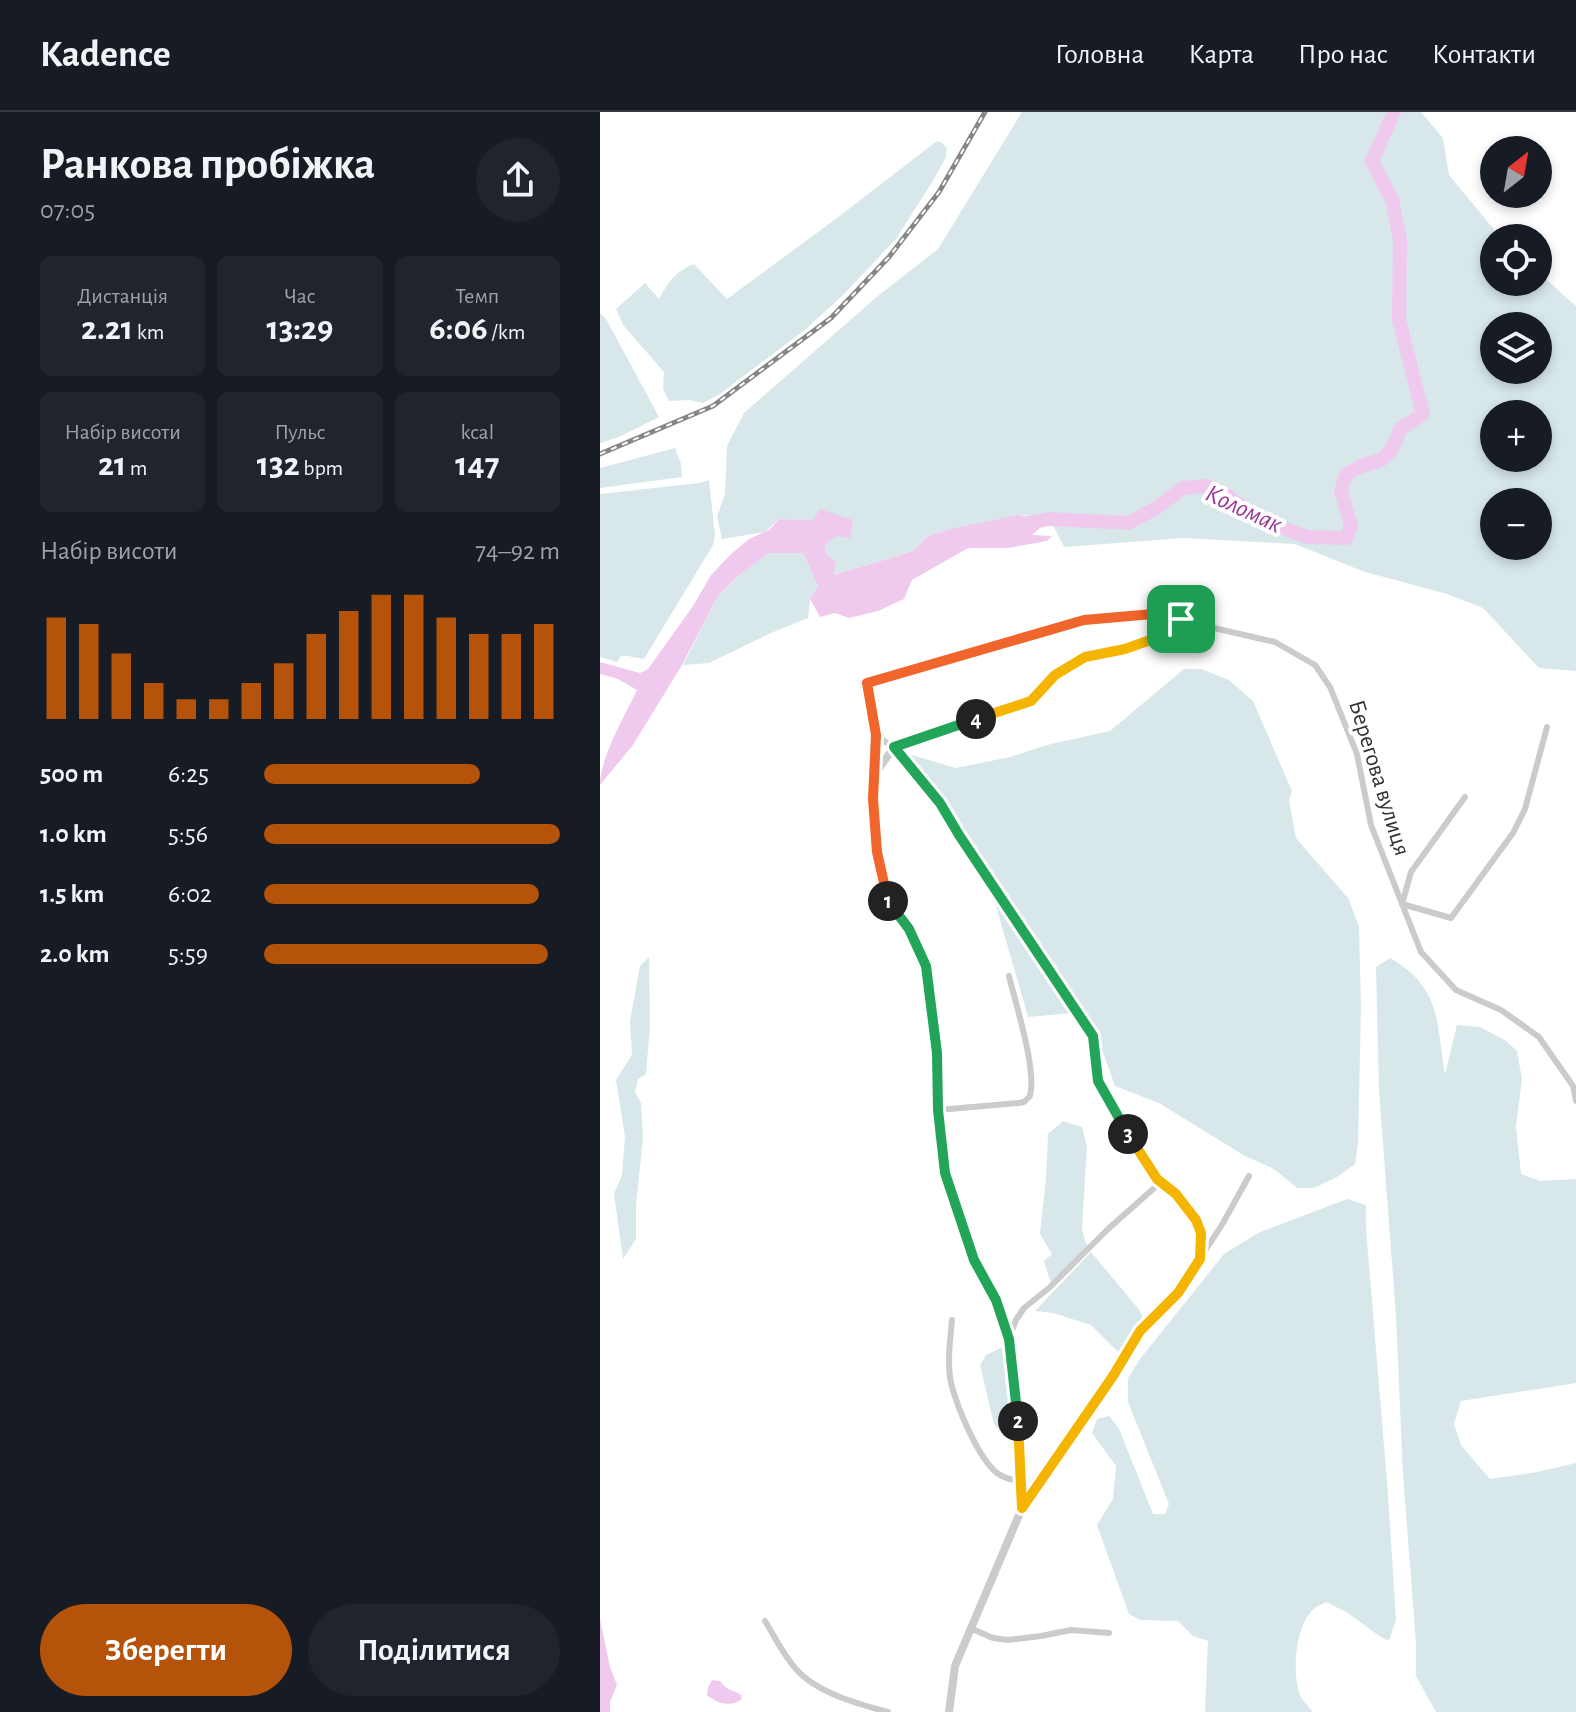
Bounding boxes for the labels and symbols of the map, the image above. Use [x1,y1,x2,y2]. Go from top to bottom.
north arrow [1480,136,1552,208]
water label: Коломак [1202,480,1286,538]
pin [1147,585,1215,653]
street label: Берегова вулиця [1344,697,1414,859]
pin: 4 [956,699,996,739]
pin: 1 [868,881,908,921]
pin: 3 [1108,1114,1148,1154]
pin: 2 [998,1401,1038,1441]

